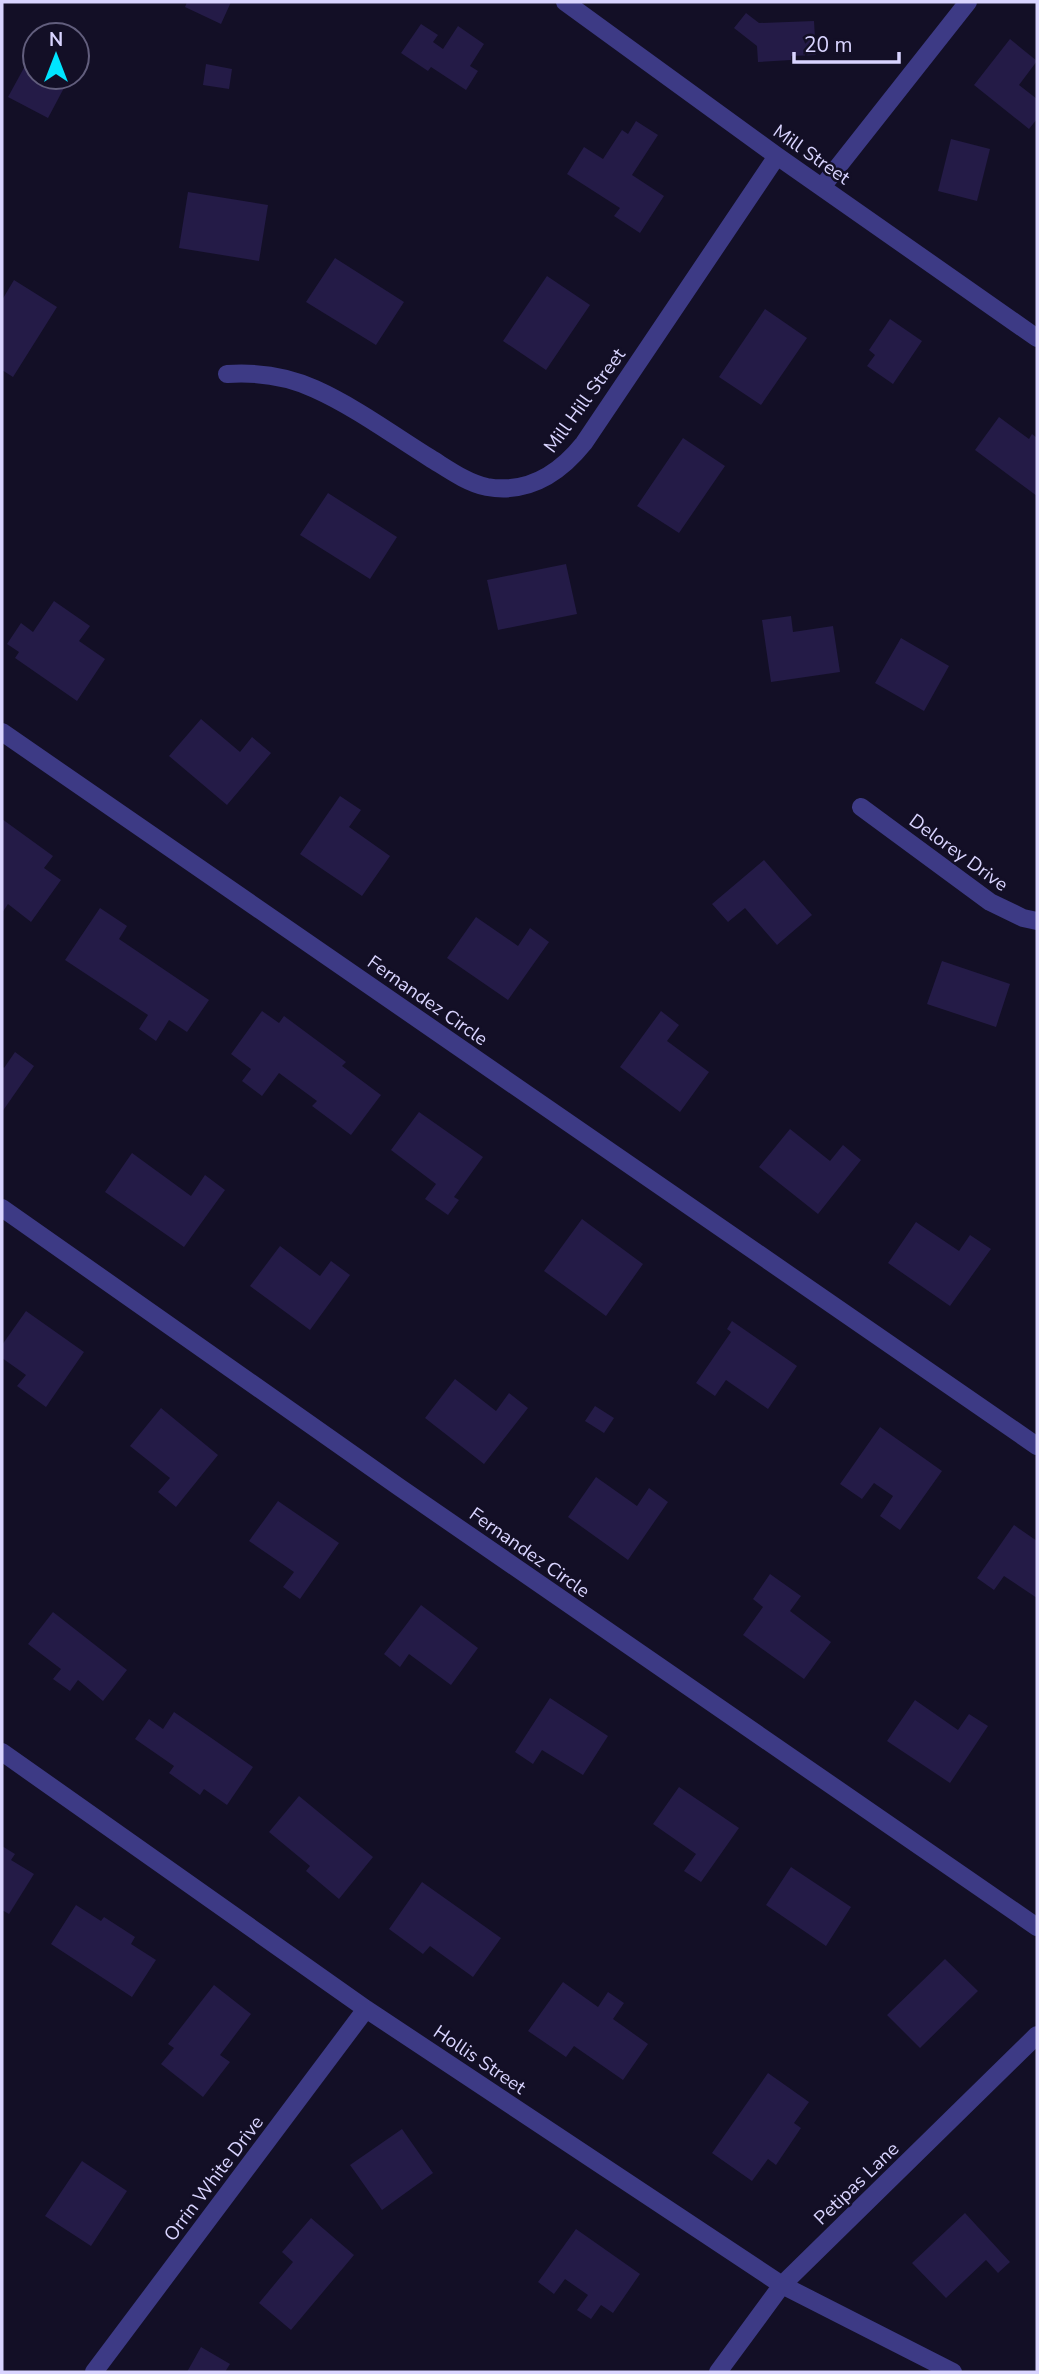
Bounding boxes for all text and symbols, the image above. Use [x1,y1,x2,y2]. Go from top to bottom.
north arrow [21,21,91,91]
scale bar [794,21,899,65]
text: N [49,27,63,53]
text: 20 m [804,31,853,59]
street label: Mill Street [768,119,855,191]
street label: Mill Hill Street [538,343,632,458]
street label: Delorey Drive [904,808,1013,898]
street label: Fernandez Circle [362,950,493,1052]
street label: Fernandez Circle [464,1502,595,1604]
street label: Hollis Street [428,2019,531,2101]
street label: Orrin White Drive [158,2110,270,2247]
street label: Petipas Lane [808,2136,905,2231]

